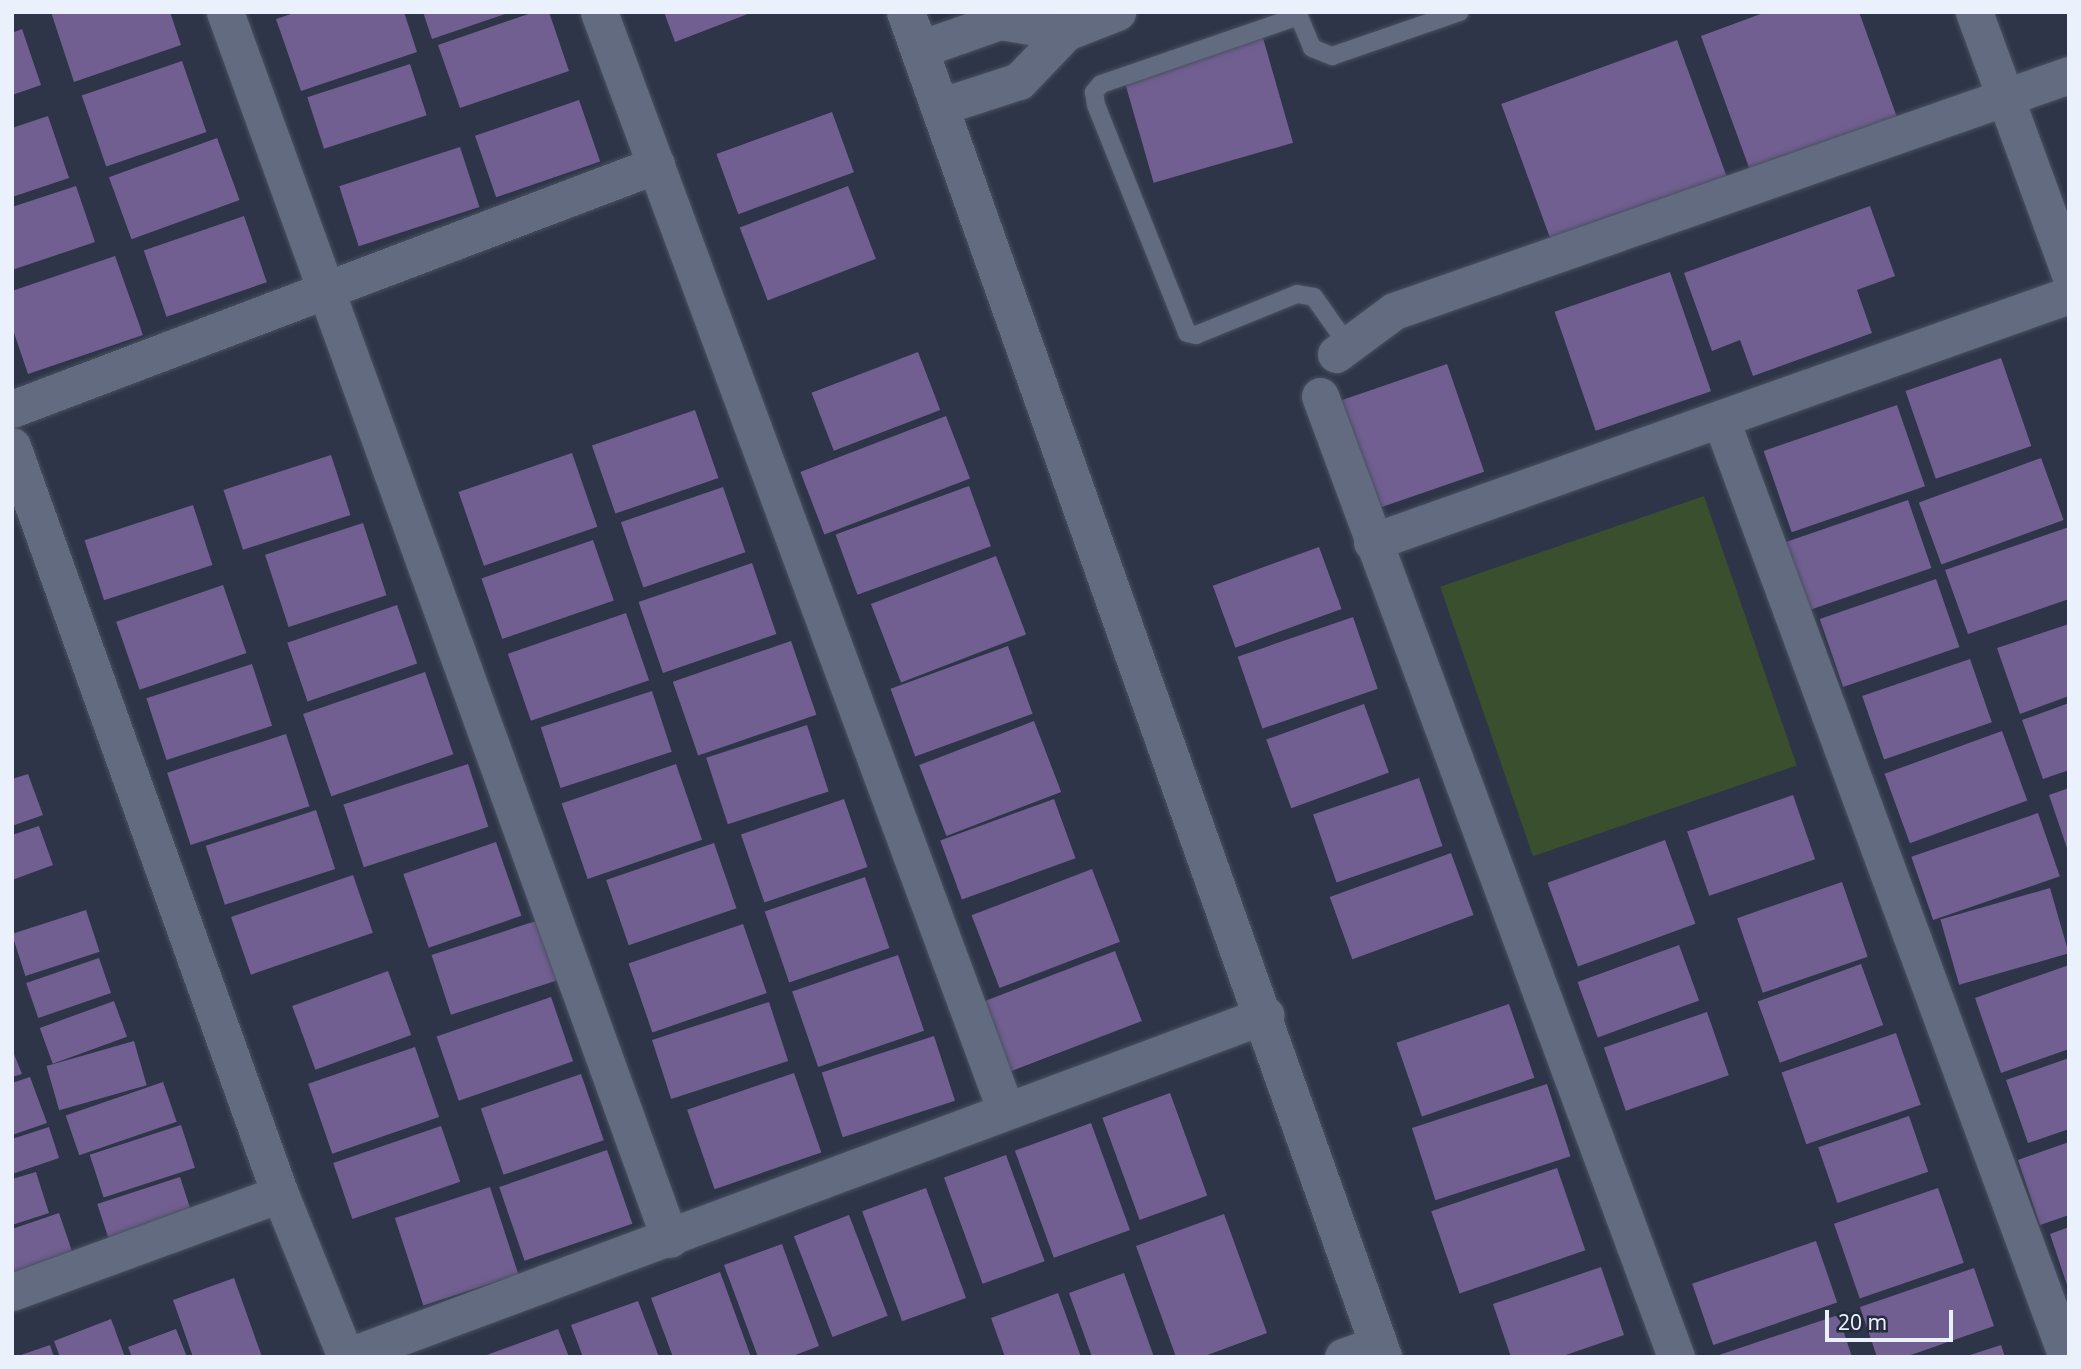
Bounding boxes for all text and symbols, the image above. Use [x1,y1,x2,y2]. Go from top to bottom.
scale bar [1829,1296,1957,1340]
text: 20 m [1838,1308,1887,1336]

